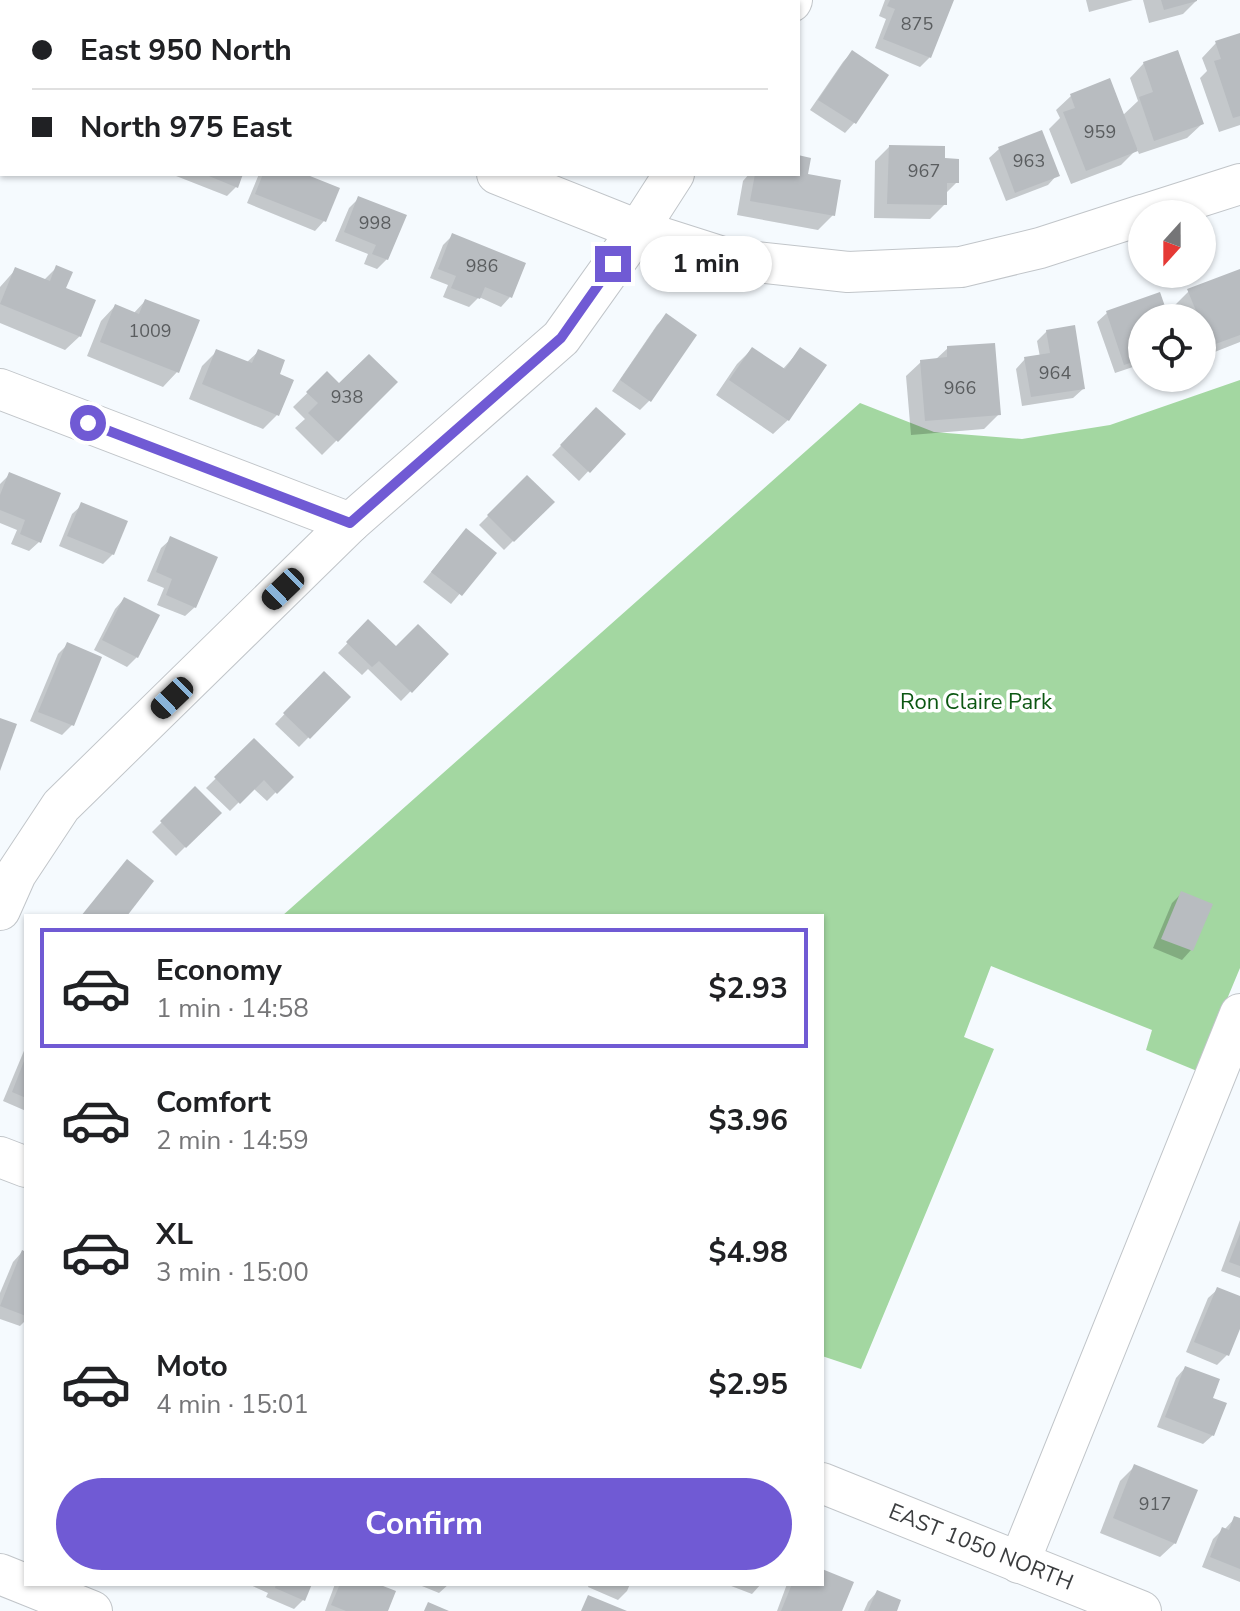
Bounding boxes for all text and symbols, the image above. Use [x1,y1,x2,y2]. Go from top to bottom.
house number: 875 [901,12,933,36]
text: East 950 North [80,30,292,71]
text: North 975 East [80,107,292,148]
house number: 959 [1084,120,1116,144]
house number: 963 [1013,149,1045,173]
house number: 967 [908,159,940,183]
north arrow [1128,200,1216,288]
map controls [1128,200,1216,392]
house number: 998 [359,211,391,235]
callout: 1 min [641,236,773,292]
route end [595,246,631,282]
text: 1 min [672,246,740,281]
house number: 986 [466,254,498,278]
button: locate [1128,304,1216,392]
house number: 1009 [128,319,172,343]
house number: 964 [1039,361,1071,385]
house number: 966 [944,376,976,400]
house number: 938 [331,385,363,409]
route start [70,405,106,441]
car [257,564,309,614]
car [146,673,198,723]
park label: Ron Claire Park [900,687,1053,717]
text: Economy [156,950,282,991]
icon: car [60,952,132,1024]
text: $2.93 [709,968,788,1009]
text: 1 min · 14:58 [156,991,309,1026]
text: Comfort [156,1082,271,1123]
icon: car [60,1084,132,1156]
text: $3.96 [709,1100,788,1141]
text: 2 min · 14:59 [156,1123,309,1158]
text: XL [156,1214,193,1255]
icon: car [60,1216,132,1288]
text: $4.98 [709,1232,788,1273]
text: 3 min · 15:00 [156,1255,309,1290]
text: Moto [156,1346,228,1387]
icon: car [60,1348,132,1420]
text: $2.95 [709,1364,788,1405]
text: 4 min · 15:01 [156,1387,309,1422]
button: Confirm [56,1478,792,1570]
house number: 917 [1139,1492,1171,1516]
street label: EAST 1050 NORTH [884,1496,1078,1598]

